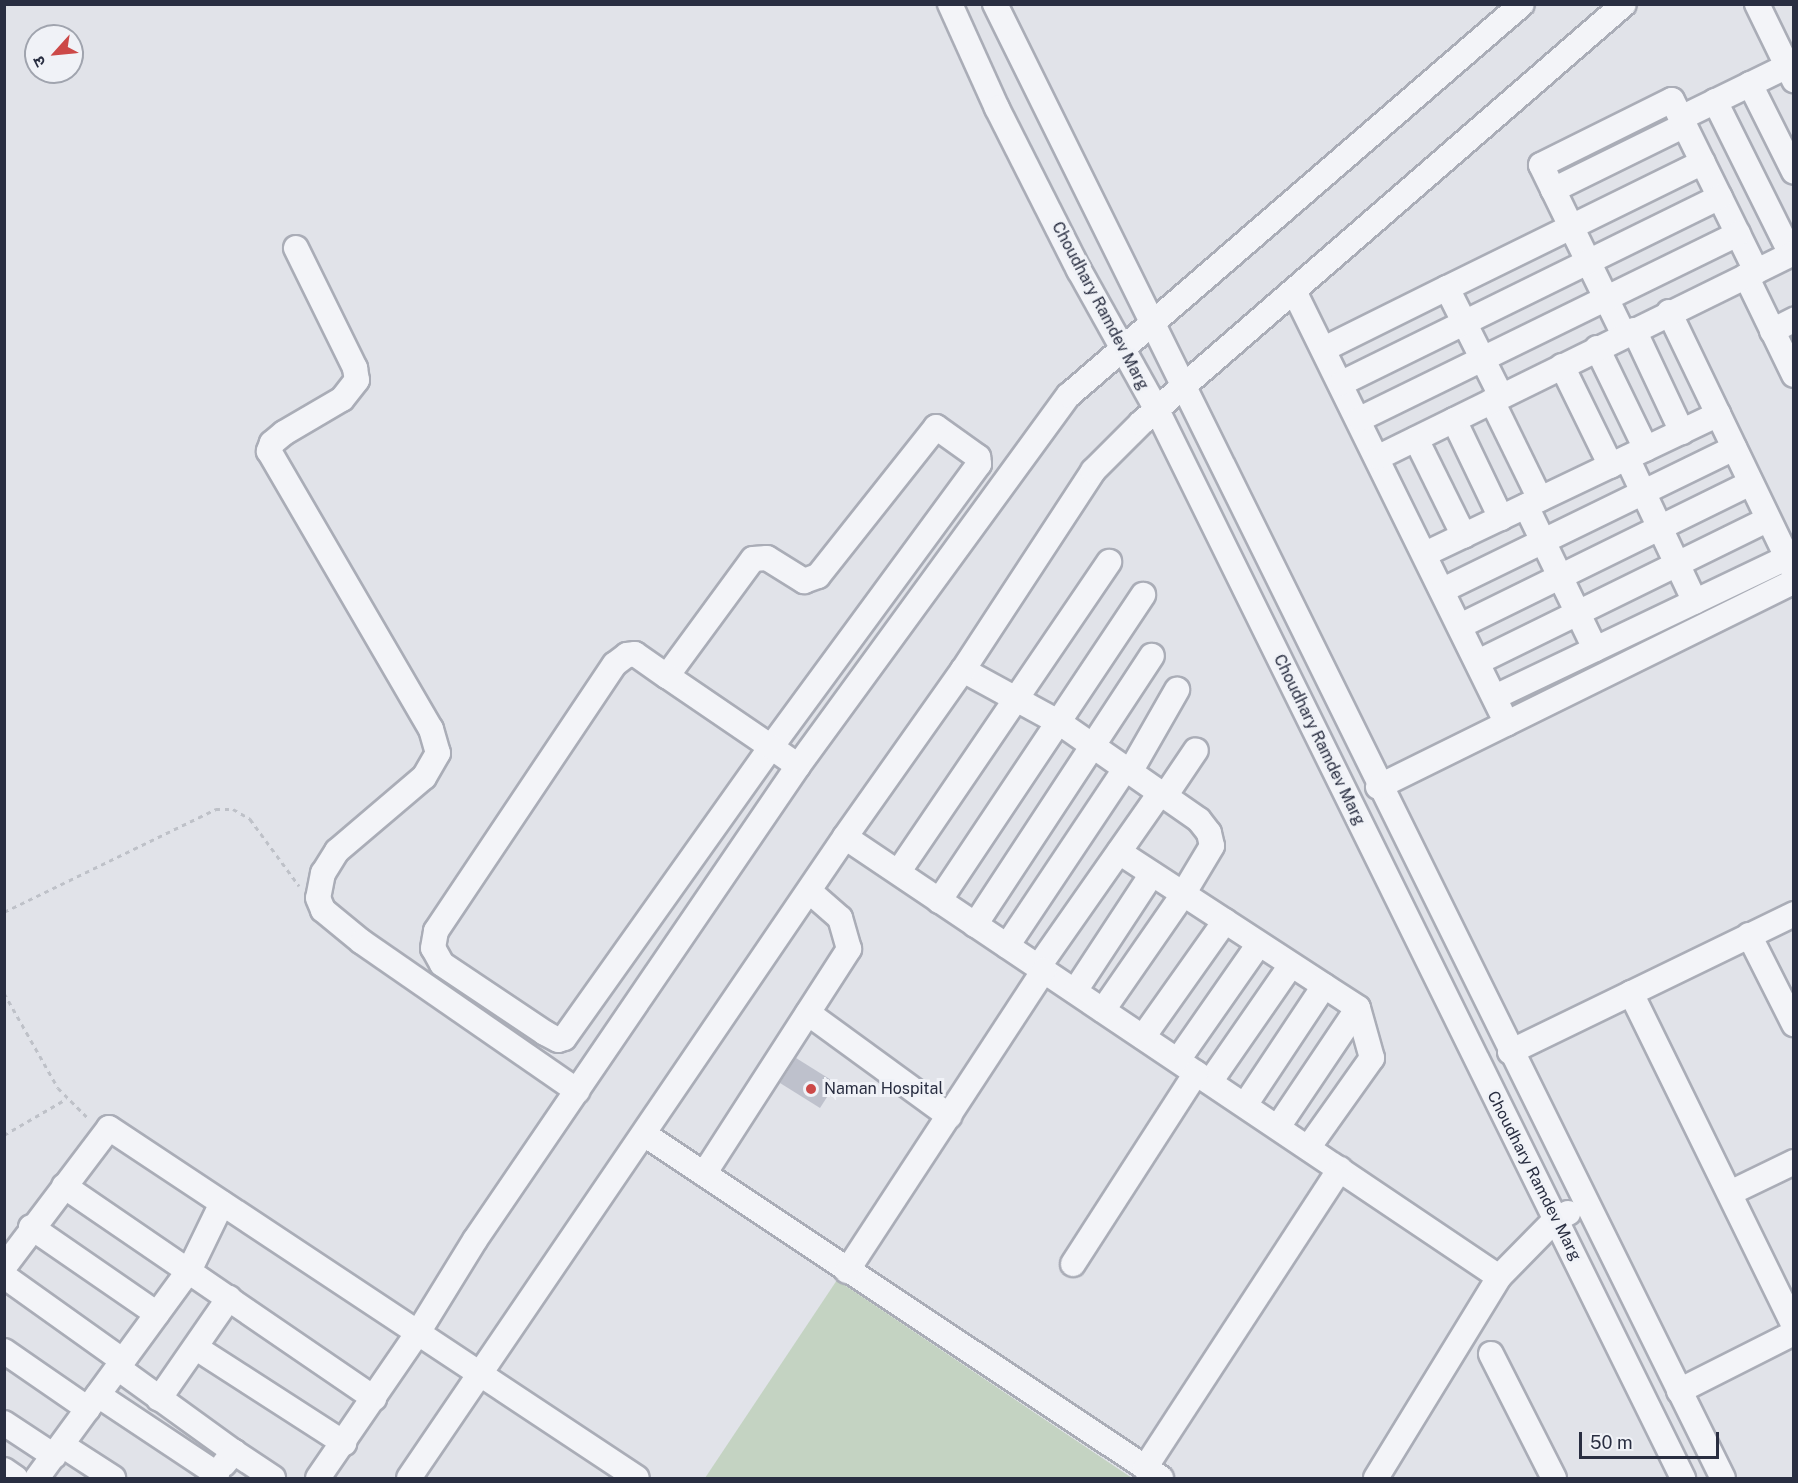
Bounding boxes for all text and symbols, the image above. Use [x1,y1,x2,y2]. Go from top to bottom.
north arrow [24,24,84,84]
text: उ [29,53,50,70]
street label: Choudhary Ramdev Marg [1047,219,1153,393]
street label: Choudhary Ramdev Marg [1269,651,1369,829]
place label: Naman Hospital [824,1079,943,1099]
marker: Naman Hospital [802,1080,820,1098]
street label: Choudhary Ramdev Marg [1483,1088,1585,1264]
scale bar [1582,1420,1722,1458]
text: 50 m [1590,1432,1633,1453]

